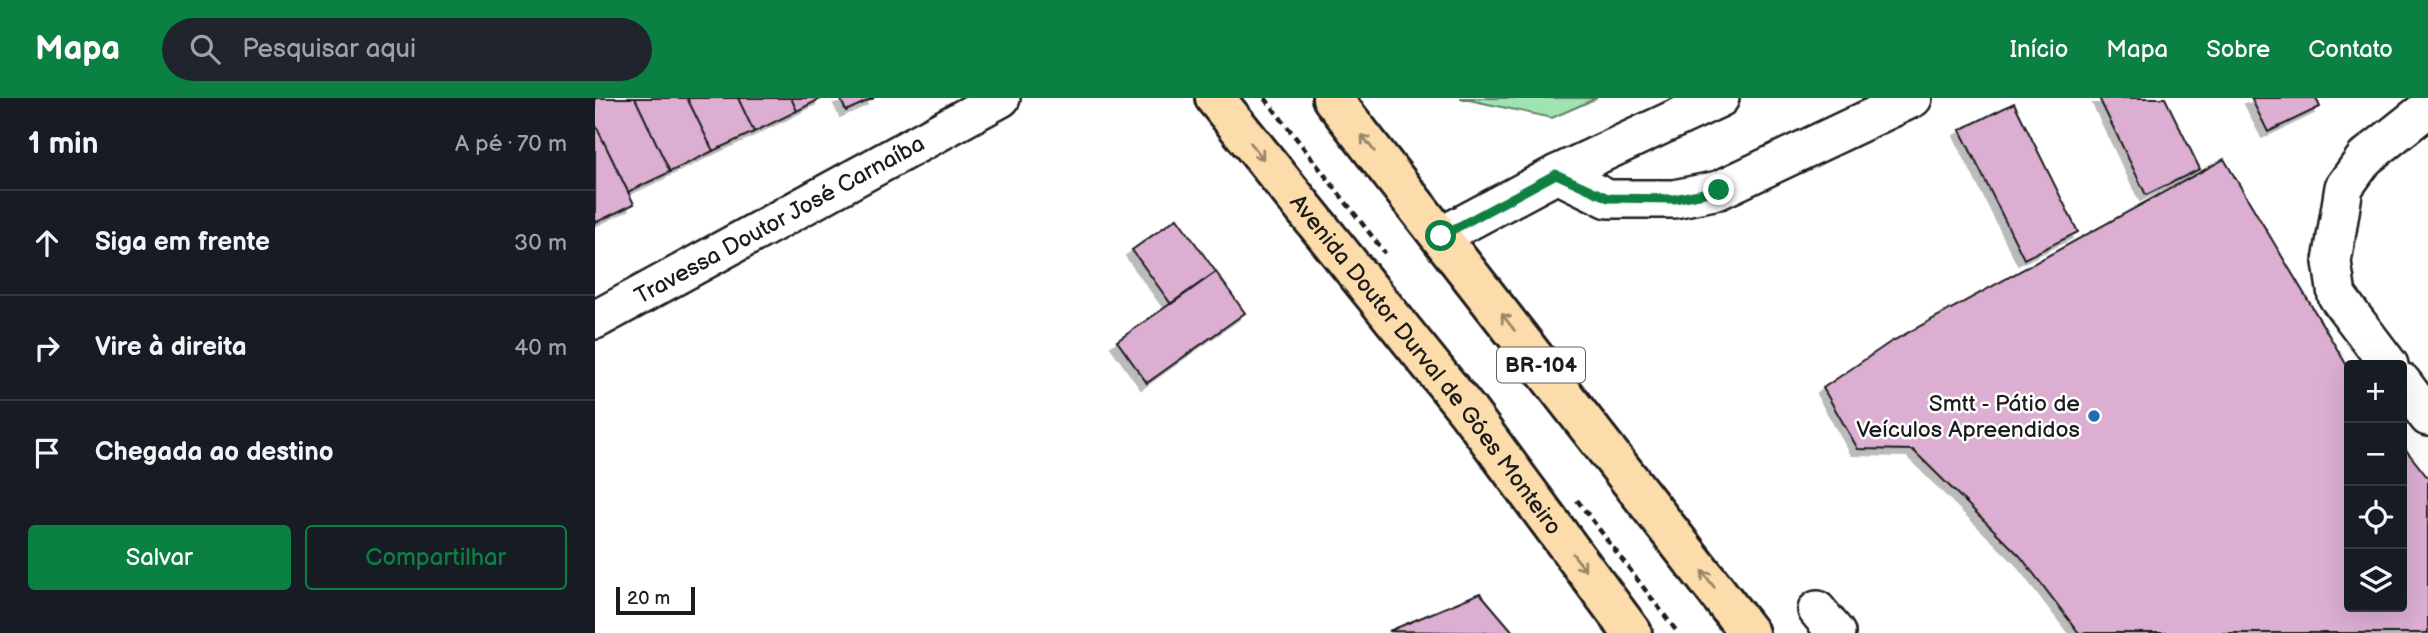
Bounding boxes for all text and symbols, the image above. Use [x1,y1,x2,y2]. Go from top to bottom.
search box [162,18,652,81]
text: Mapa [35,29,120,69]
icon: search [186,30,224,68]
text: Pesquisar aqui [242,34,416,65]
text: Início [2010,35,2068,64]
text: Mapa [2106,35,2168,64]
text: Sobre [2206,35,2270,64]
text: Contato [2308,35,2393,64]
text: 1 min [28,126,98,162]
text: A pé · 70 m [455,130,567,158]
street label: Travessa Doutor José Carnaíba [630,130,930,311]
one-way arrow [1360,134,1375,153]
one-way arrow [1250,142,1265,160]
route end [1703,174,1734,205]
street label: Avenida Doutor Durval de Góes Monteiro [1283,189,1567,541]
route start [1425,220,1456,251]
icon: ahead [28,224,66,262]
text: Siga em frente [95,227,270,258]
text: 30 m [514,229,567,257]
one-way arrow [1500,314,1515,332]
icon: right [28,329,66,367]
text: Vire à direita [95,332,247,363]
text: 40 m [514,334,567,362]
road number: BR-104 [1497,348,1585,382]
map controls [2344,360,2407,612]
button: + [2344,360,2407,423]
place label: Smtt - Pátio de Veículos Apreendidos [1856,390,2080,444]
marker: Smtt - Pátio de Veículos Apreendidos [2086,408,2102,424]
button: − [2344,423,2407,486]
icon: arrive [28,434,66,472]
text: Chegada ao destino [95,437,333,468]
button: locate [2344,486,2407,549]
button: Salvar [28,525,291,590]
button: Compartilhar [305,525,567,590]
button: layers [2344,549,2407,612]
one-way arrow [1571,552,1586,571]
one-way arrow [1701,570,1715,589]
scale bar [616,584,695,616]
text: 20 m [627,587,670,610]

